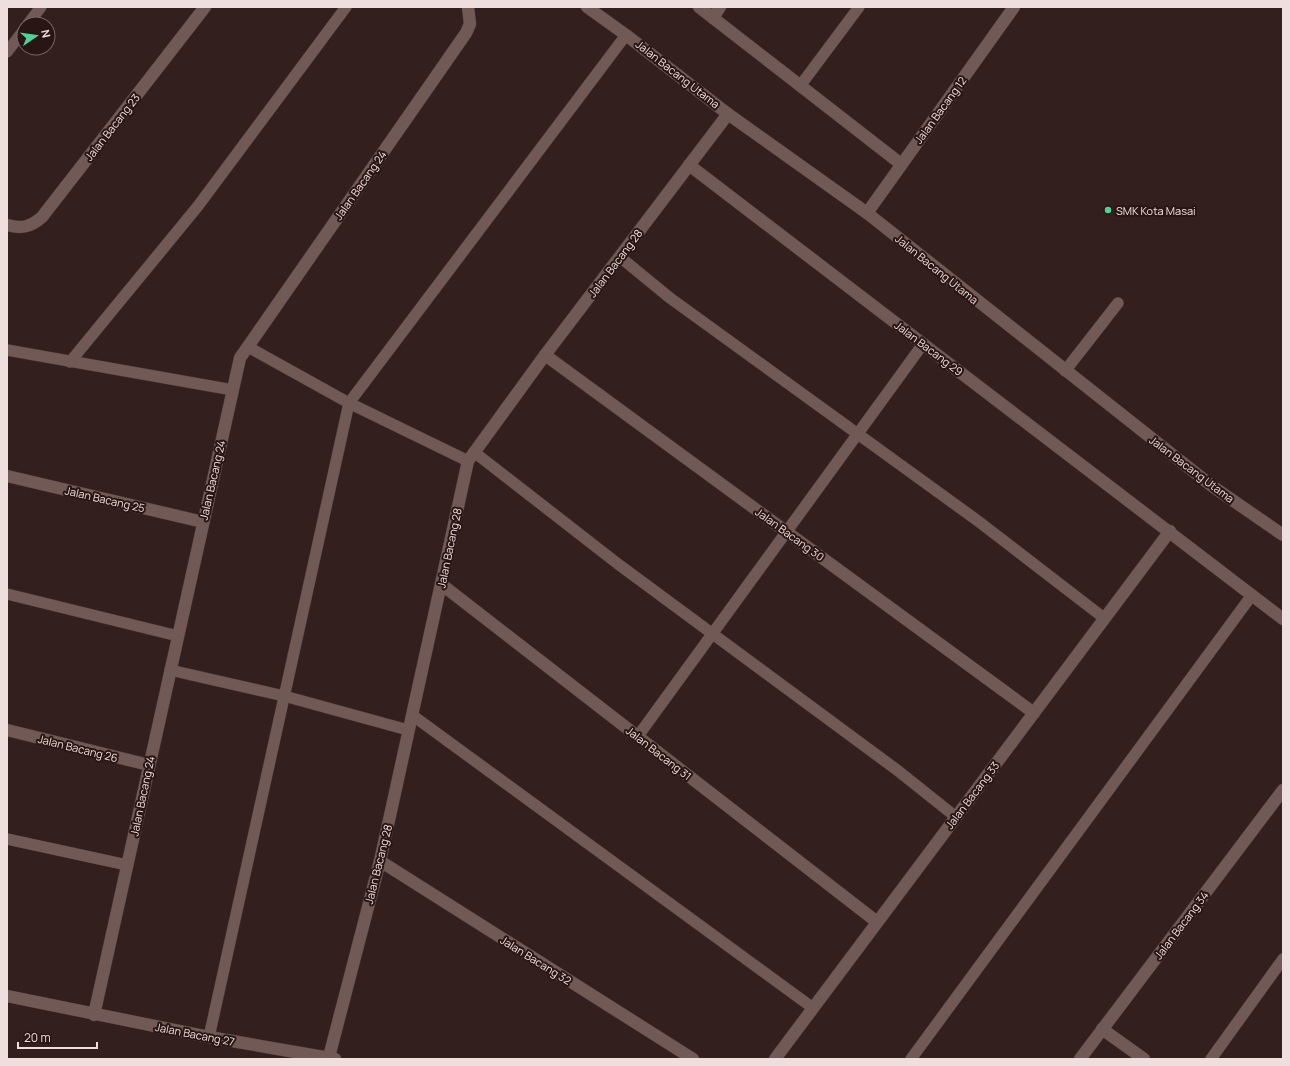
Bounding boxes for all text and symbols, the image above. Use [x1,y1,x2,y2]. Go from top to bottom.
north arrow [16,16,56,56]
text: N [38,28,54,39]
street label: Jalan Bacang Utama [633,37,723,111]
street label: Jalan Bacang 12 [911,73,969,147]
street label: Jalan Bacang 23 [81,90,143,164]
street label: Jalan Bacang 24 [331,147,389,223]
place label: SMK Kota Masai [1116,203,1196,218]
marker: SMK Kota Masai [1103,205,1113,215]
street label: Jalan Bacang 28 [584,226,646,300]
street label: Jalan Bacang Utama [892,231,982,307]
street label: Jalan Bacang 29 [892,317,966,379]
street label: Jalan Bacang Utama [1147,432,1237,506]
street label: Jalan Bacang 24 [196,439,228,521]
street label: Jalan Bacang 25 [64,483,146,515]
street label: Jalan Bacang 30 [753,504,827,564]
street label: Jalan Bacang 28 [433,507,465,589]
street label: Jalan Bacang 31 [623,723,695,783]
street label: Jalan Bacang 26 [36,731,120,765]
street label: Jalan Bacang 24 [126,755,158,837]
street label: Jalan Bacang 33 [942,758,1002,832]
street label: Jalan Bacang 28 [361,823,395,905]
street label: Jalan Bacang 34 [1151,888,1211,962]
street label: Jalan Bacang 32 [498,932,574,988]
street label: Jalan Bacang 27 [154,1019,236,1049]
scale bar [18,1024,97,1050]
text: 20 m [24,1029,51,1046]

